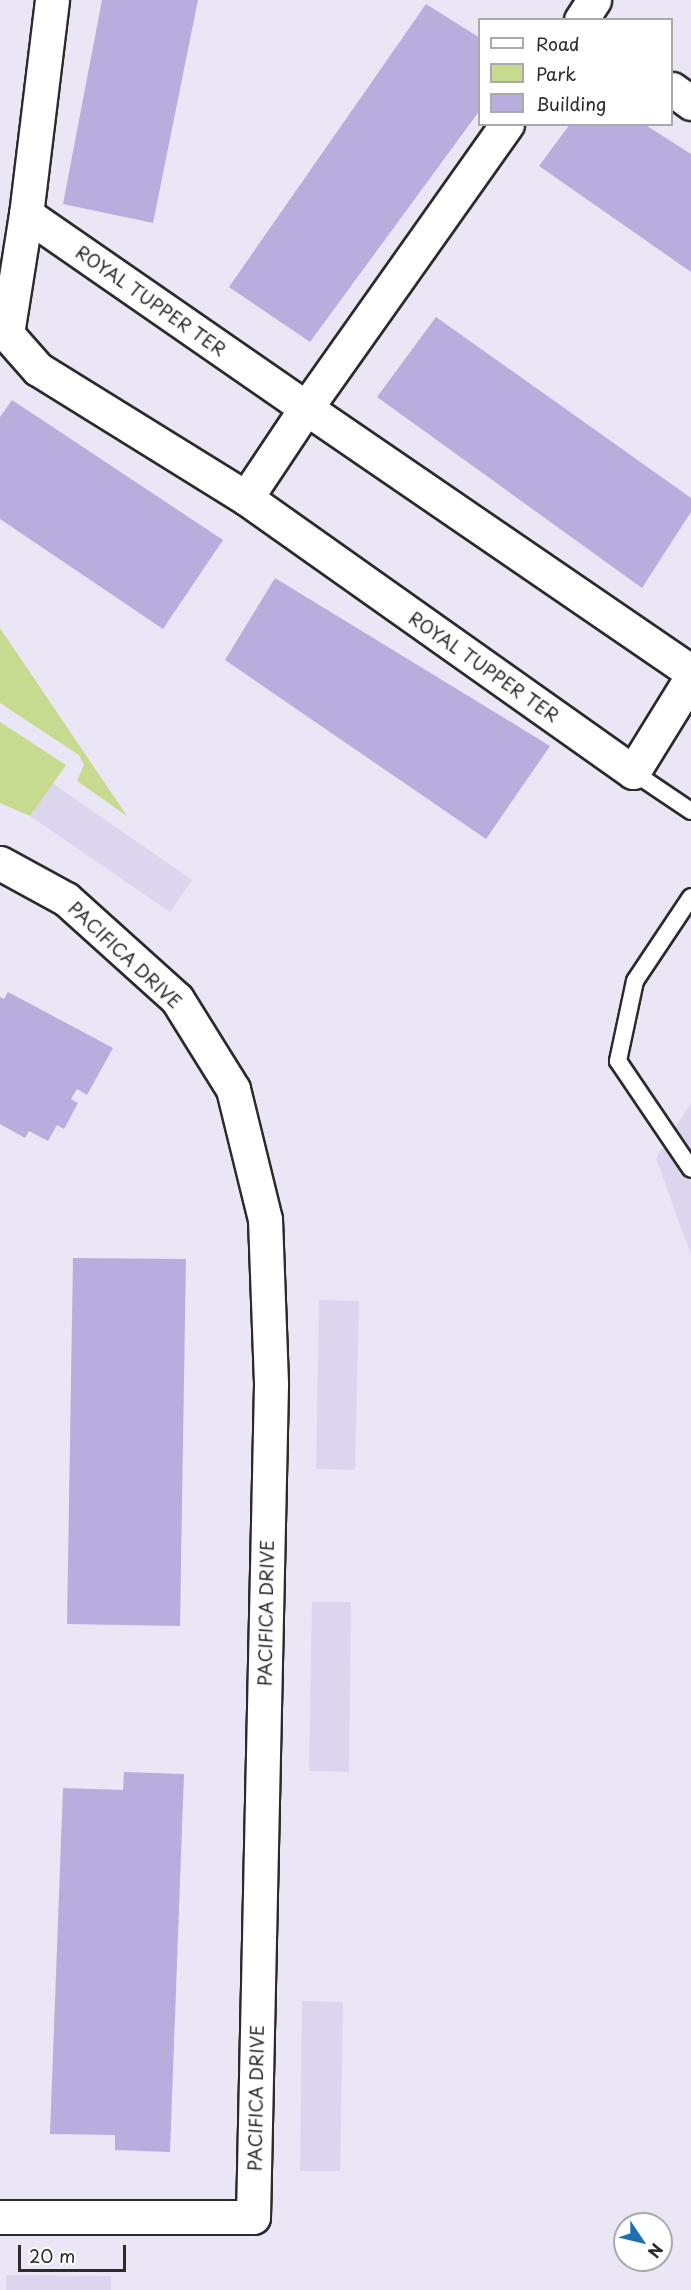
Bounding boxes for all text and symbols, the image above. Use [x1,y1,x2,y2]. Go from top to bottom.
legend [478,18,673,126]
text: Road [536,30,580,57]
text: Park [536,60,576,87]
text: Building [536,90,606,117]
street label: ROYAL TUPPER TER [71,240,231,362]
street label: ROYAL TUPPER TER [404,606,564,728]
street label: PACIFICA DRIVE [64,897,186,1013]
street label: PACIFICA DRIVE [254,1539,278,1687]
street label: PACIFICA DRIVE [244,2024,268,2172]
north arrow [613,2212,673,2272]
scale bar [21,2233,129,2271]
text: N [643,2239,670,2263]
text: 20 m [29,2242,75,2269]

